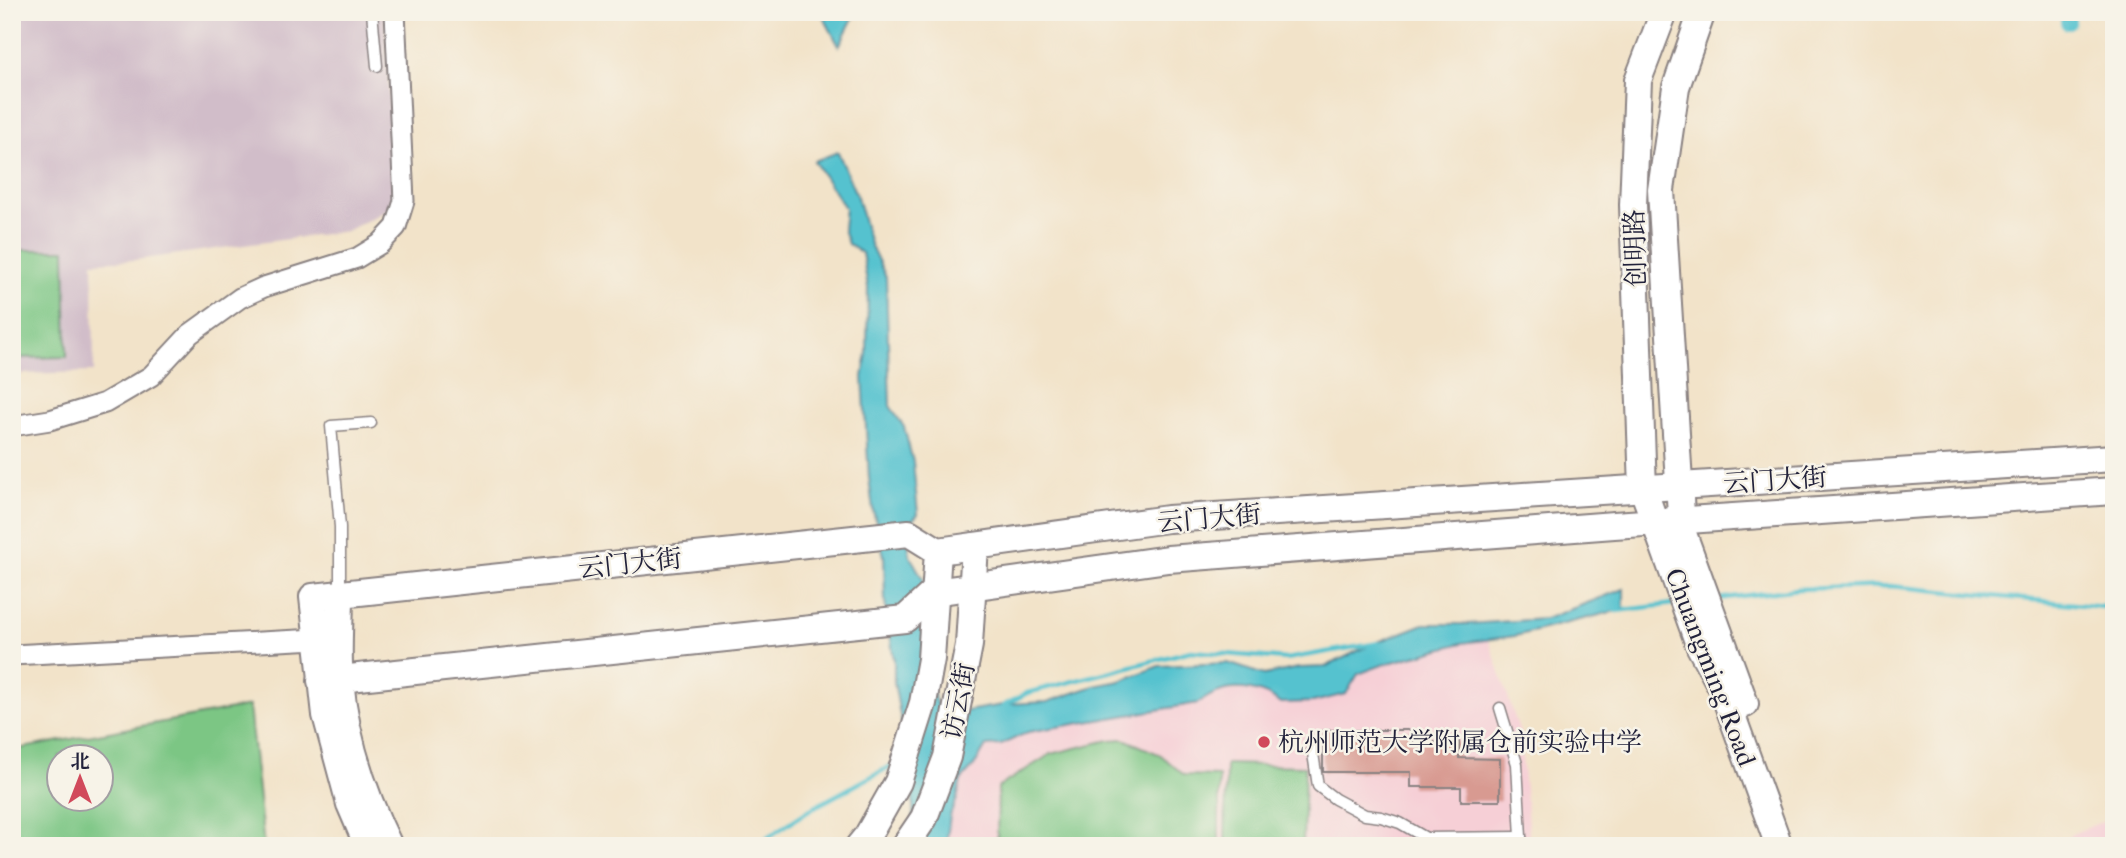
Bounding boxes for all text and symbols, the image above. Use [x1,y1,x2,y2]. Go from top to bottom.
street label: 创明路 [1619,208,1652,288]
street label: 云门大街 [1722,461,1828,500]
street label: 云门大街 [1156,499,1262,538]
street label: 云门大街 [577,543,683,584]
street label: Chuangming Road [1659,564,1763,771]
street label: 访云街 [936,660,981,742]
place label: 杭州师范大学附属仓前实验中学 [1278,727,1642,758]
marker: 杭州师范大学附属仓前实验中学 [1256,734,1272,750]
north arrow [46,742,116,812]
text: 北 [70,751,90,773]

